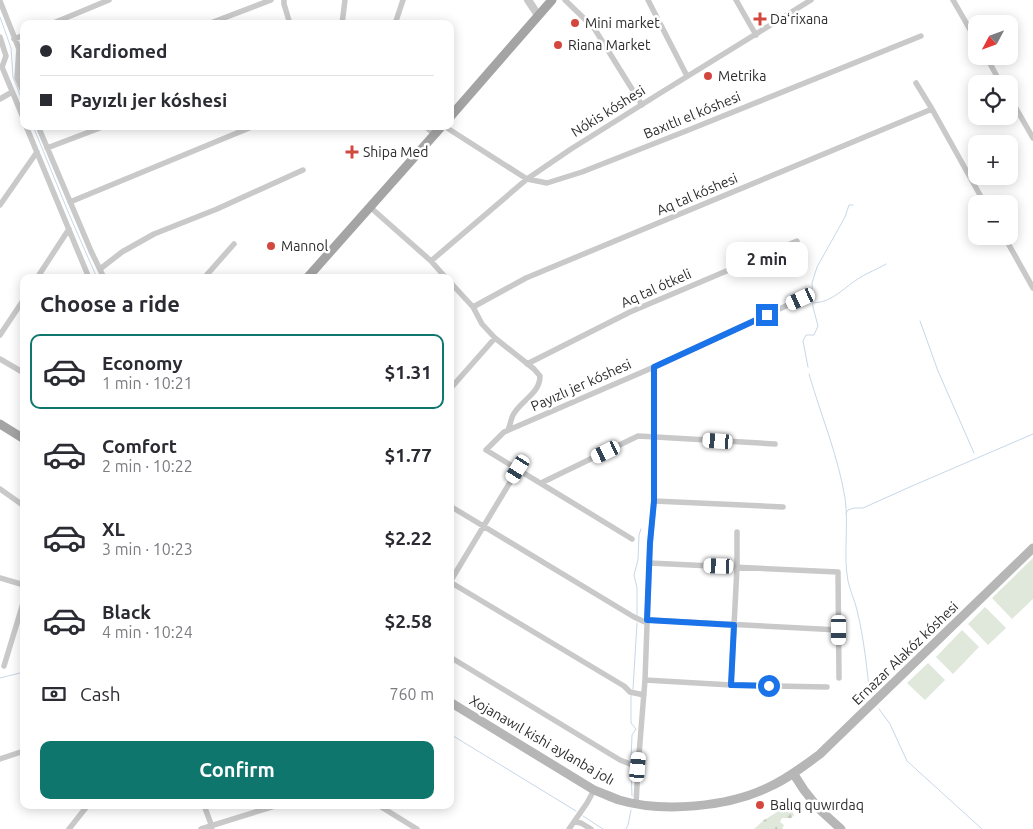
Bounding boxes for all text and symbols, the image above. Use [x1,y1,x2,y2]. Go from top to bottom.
place label: Daʻrixana [770,11,828,27]
marker: Daʻrixana [754,13,766,25]
place label: Mini market [585,15,660,31]
north arrow [968,15,1018,65]
map controls [968,15,1018,245]
marker: Mini market [569,17,581,29]
place label: Riana Market [568,37,651,53]
marker: Riana Market [552,39,564,51]
text: Kardiomed [70,40,167,62]
place label: Metrika [718,68,766,84]
marker: Metrika [702,70,714,82]
button: locate [968,75,1018,125]
street label: Nókis kóshesi [568,82,648,140]
street label: Baxıtlı el kóshesi [641,88,743,142]
text: Payızlı jer kóshesi [70,89,227,111]
button: + [968,135,1018,185]
place label: Shipa Med [363,144,428,160]
marker: Shipa Med [345,145,359,159]
street label: Aq tal kóshesi [654,170,740,218]
button: − [968,195,1018,245]
place label: Mannol [281,238,329,254]
marker: Mannol [265,240,277,252]
callout: 2 min [726,242,808,278]
text: 2 min [747,250,787,268]
street label: Aq tal ótkeli [618,265,694,311]
car [784,286,817,312]
text: Choose a ride [40,291,180,316]
route end [756,304,778,326]
icon: car [42,349,87,394]
text: Economy [102,352,183,374]
street label: Payızlı jer kóshesi [528,356,634,414]
text: $1.31 [384,361,432,383]
text: 1 min · 10:21 [102,374,193,392]
icon: car [42,432,87,477]
car [702,432,733,450]
text: Comfort [102,435,177,457]
car [589,439,622,465]
text: $1.77 [384,444,432,466]
car [503,452,532,486]
text: 2 min · 10:22 [102,457,193,475]
icon: car [42,515,87,560]
text: XL [102,518,125,540]
text: $2.22 [384,527,432,549]
text: 3 min · 10:23 [102,540,193,558]
car [703,558,734,574]
icon: car [42,598,87,643]
street label: Ernazar Alakóz kóshesi [849,598,961,708]
text: Black [102,601,151,623]
text: $2.58 [384,610,432,632]
car [831,615,846,645]
text: 4 min · 10:24 [102,623,193,641]
route start [758,675,780,697]
icon: cash [40,680,68,708]
text: Cash [80,683,121,705]
text: 760 m [389,685,434,703]
street label: Xojanawıl kishi aylanba jolı [467,692,617,788]
button: Confirm [40,741,434,799]
car [629,751,646,783]
place label: Balıq quwırdaq [770,797,864,813]
marker: Balıq quwırdaq [754,799,766,811]

